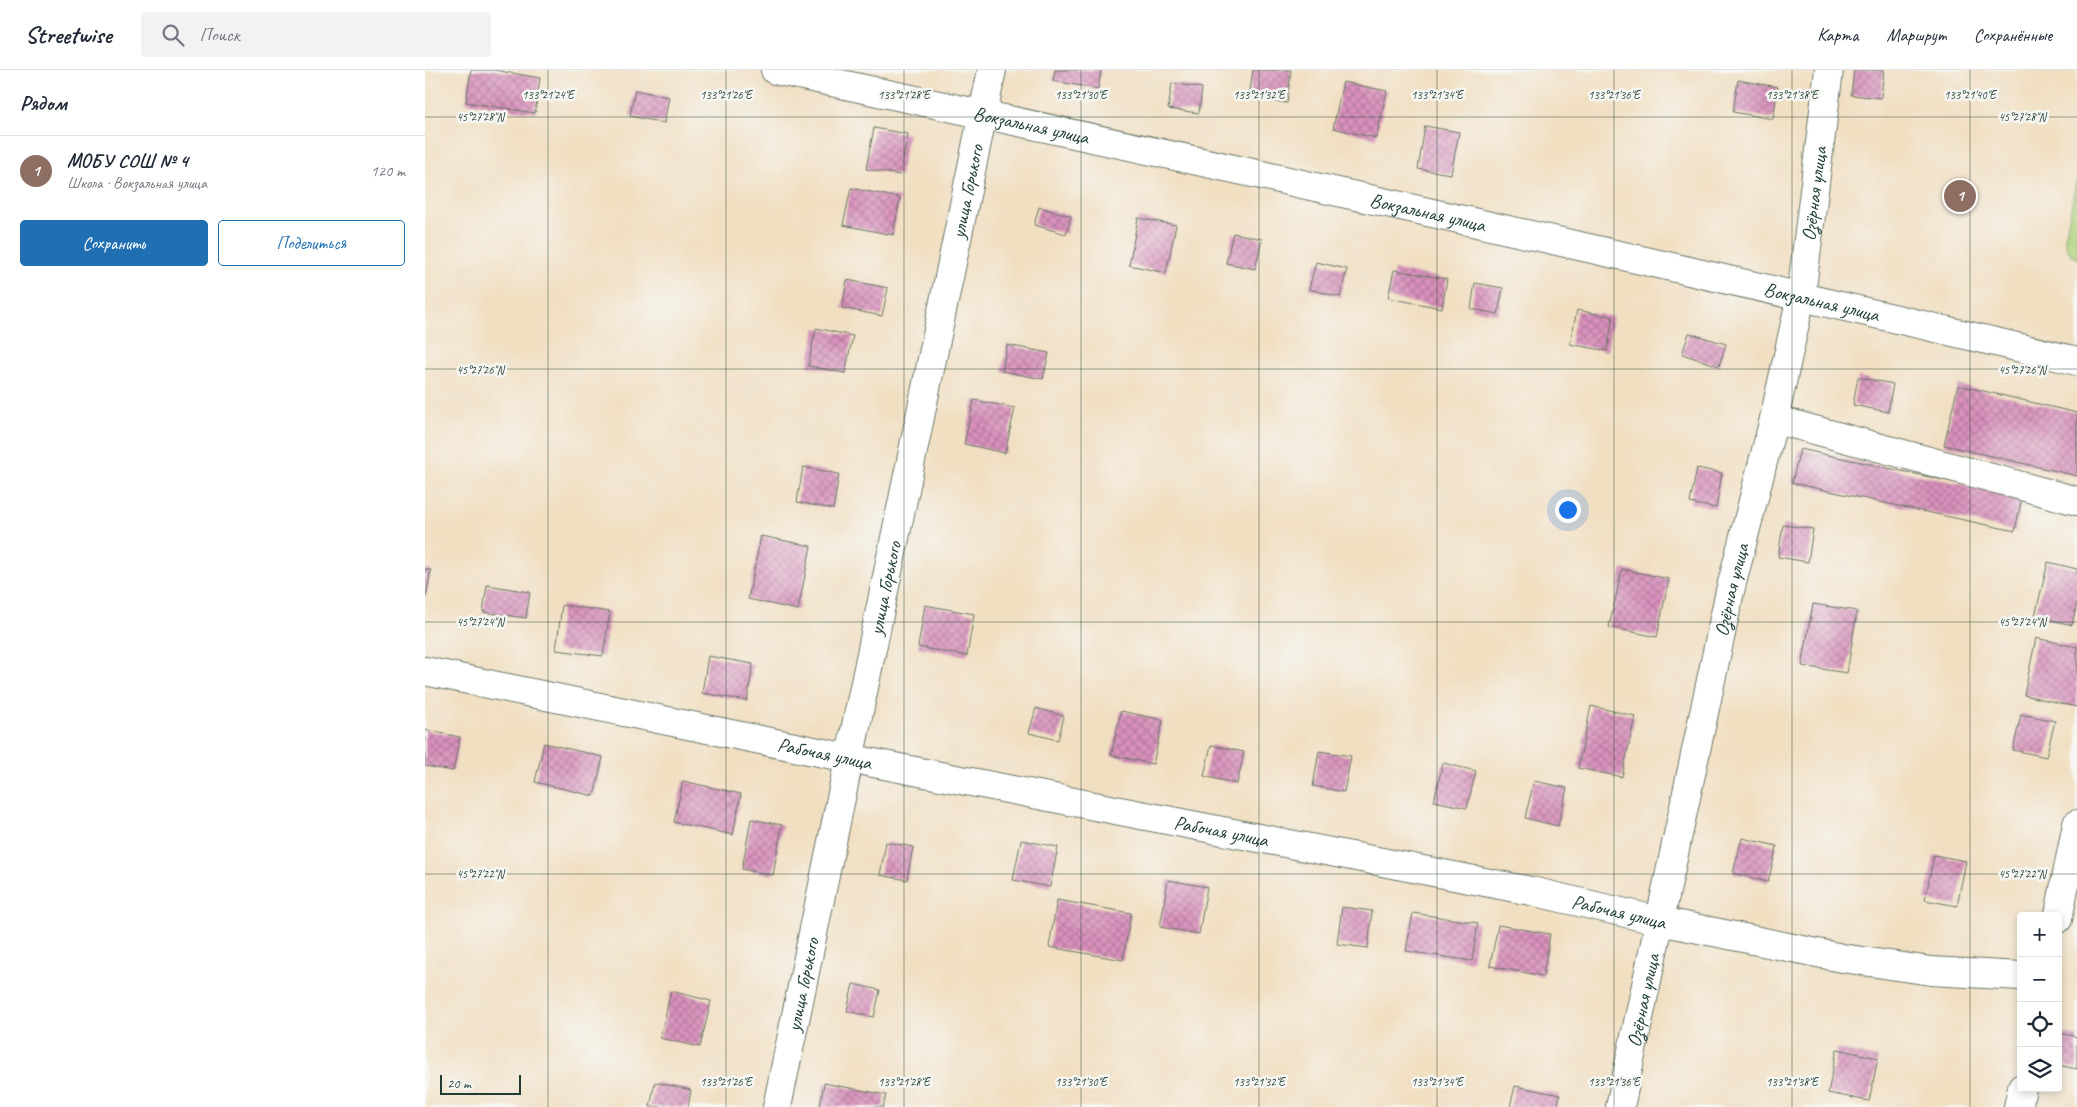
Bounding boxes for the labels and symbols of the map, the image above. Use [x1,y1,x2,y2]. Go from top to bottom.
text: 133°21'24"E [522,87,576,103]
text: 133°21'26"E [700,87,754,103]
text: 133°21'28"E [878,87,932,103]
text: 133°21'30"E [1055,87,1109,103]
text: 133°21'32"E [1233,87,1287,103]
text: 133°21'34"E [1411,87,1465,103]
text: 133°21'36"E [1588,87,1642,103]
text: 133°21'38"E [1766,87,1820,103]
text: 133°21'40"E [1944,87,1998,103]
street label: Вокзальная улица [971,101,1092,150]
text: 45°27'28"N [456,109,505,125]
text: 45°27'28"N [1998,109,2047,125]
street label: улица Горького [945,142,989,242]
street label: Озёрная улица [1796,144,1833,242]
pin: 1 [1944,177,1976,215]
street label: Вокзальная улица [1368,187,1489,238]
street label: Вокзальная улица [1762,277,1883,328]
text: 45°27'26"N [456,362,505,378]
text: 45°27'26"N [1998,362,2047,378]
your location [1555,497,1581,523]
street label: улица Горького [863,538,907,638]
street label: Озёрная улица [1709,539,1755,638]
text: 45°27'24"N [456,614,505,630]
text: 45°27'24"N [1998,614,2047,630]
street label: Рабочая улица [775,732,875,776]
street label: Рабочая улица [1172,810,1272,853]
text: 45°27'22"N [456,866,505,882]
text: 45°27'22"N [1998,866,2047,882]
street label: Рабочая улица [1570,889,1669,935]
street label: улица Горького [781,935,825,1035]
street label: Озёрная улица [1621,950,1666,1049]
scale bar [440,1072,521,1095]
text: 133°21'26"E [700,1074,754,1090]
text: 133°21'28"E [878,1074,932,1090]
text: 133°21'30"E [1055,1074,1109,1090]
text: 133°21'32"E [1233,1074,1287,1090]
text: 133°21'34"E [1411,1074,1465,1090]
text: 133°21'36"E [1588,1074,1642,1090]
text: 133°21'38"E [1766,1074,1820,1090]

